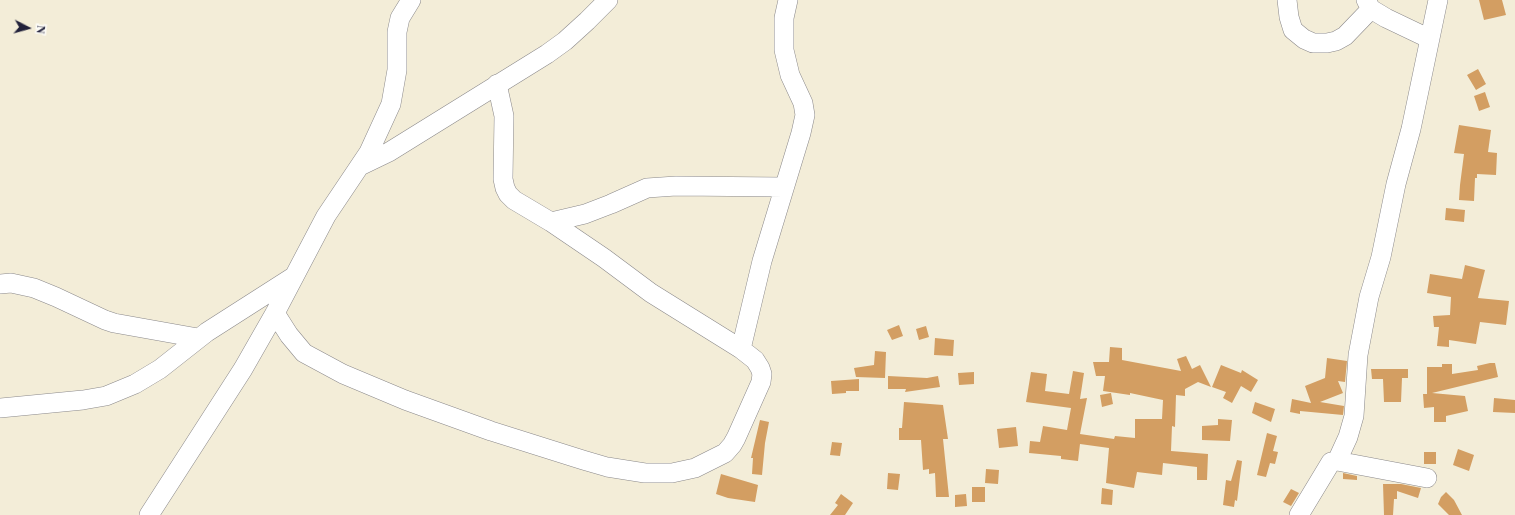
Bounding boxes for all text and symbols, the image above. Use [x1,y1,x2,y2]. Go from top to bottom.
north arrow [8,8,48,48]
text: N [33,24,47,34]

